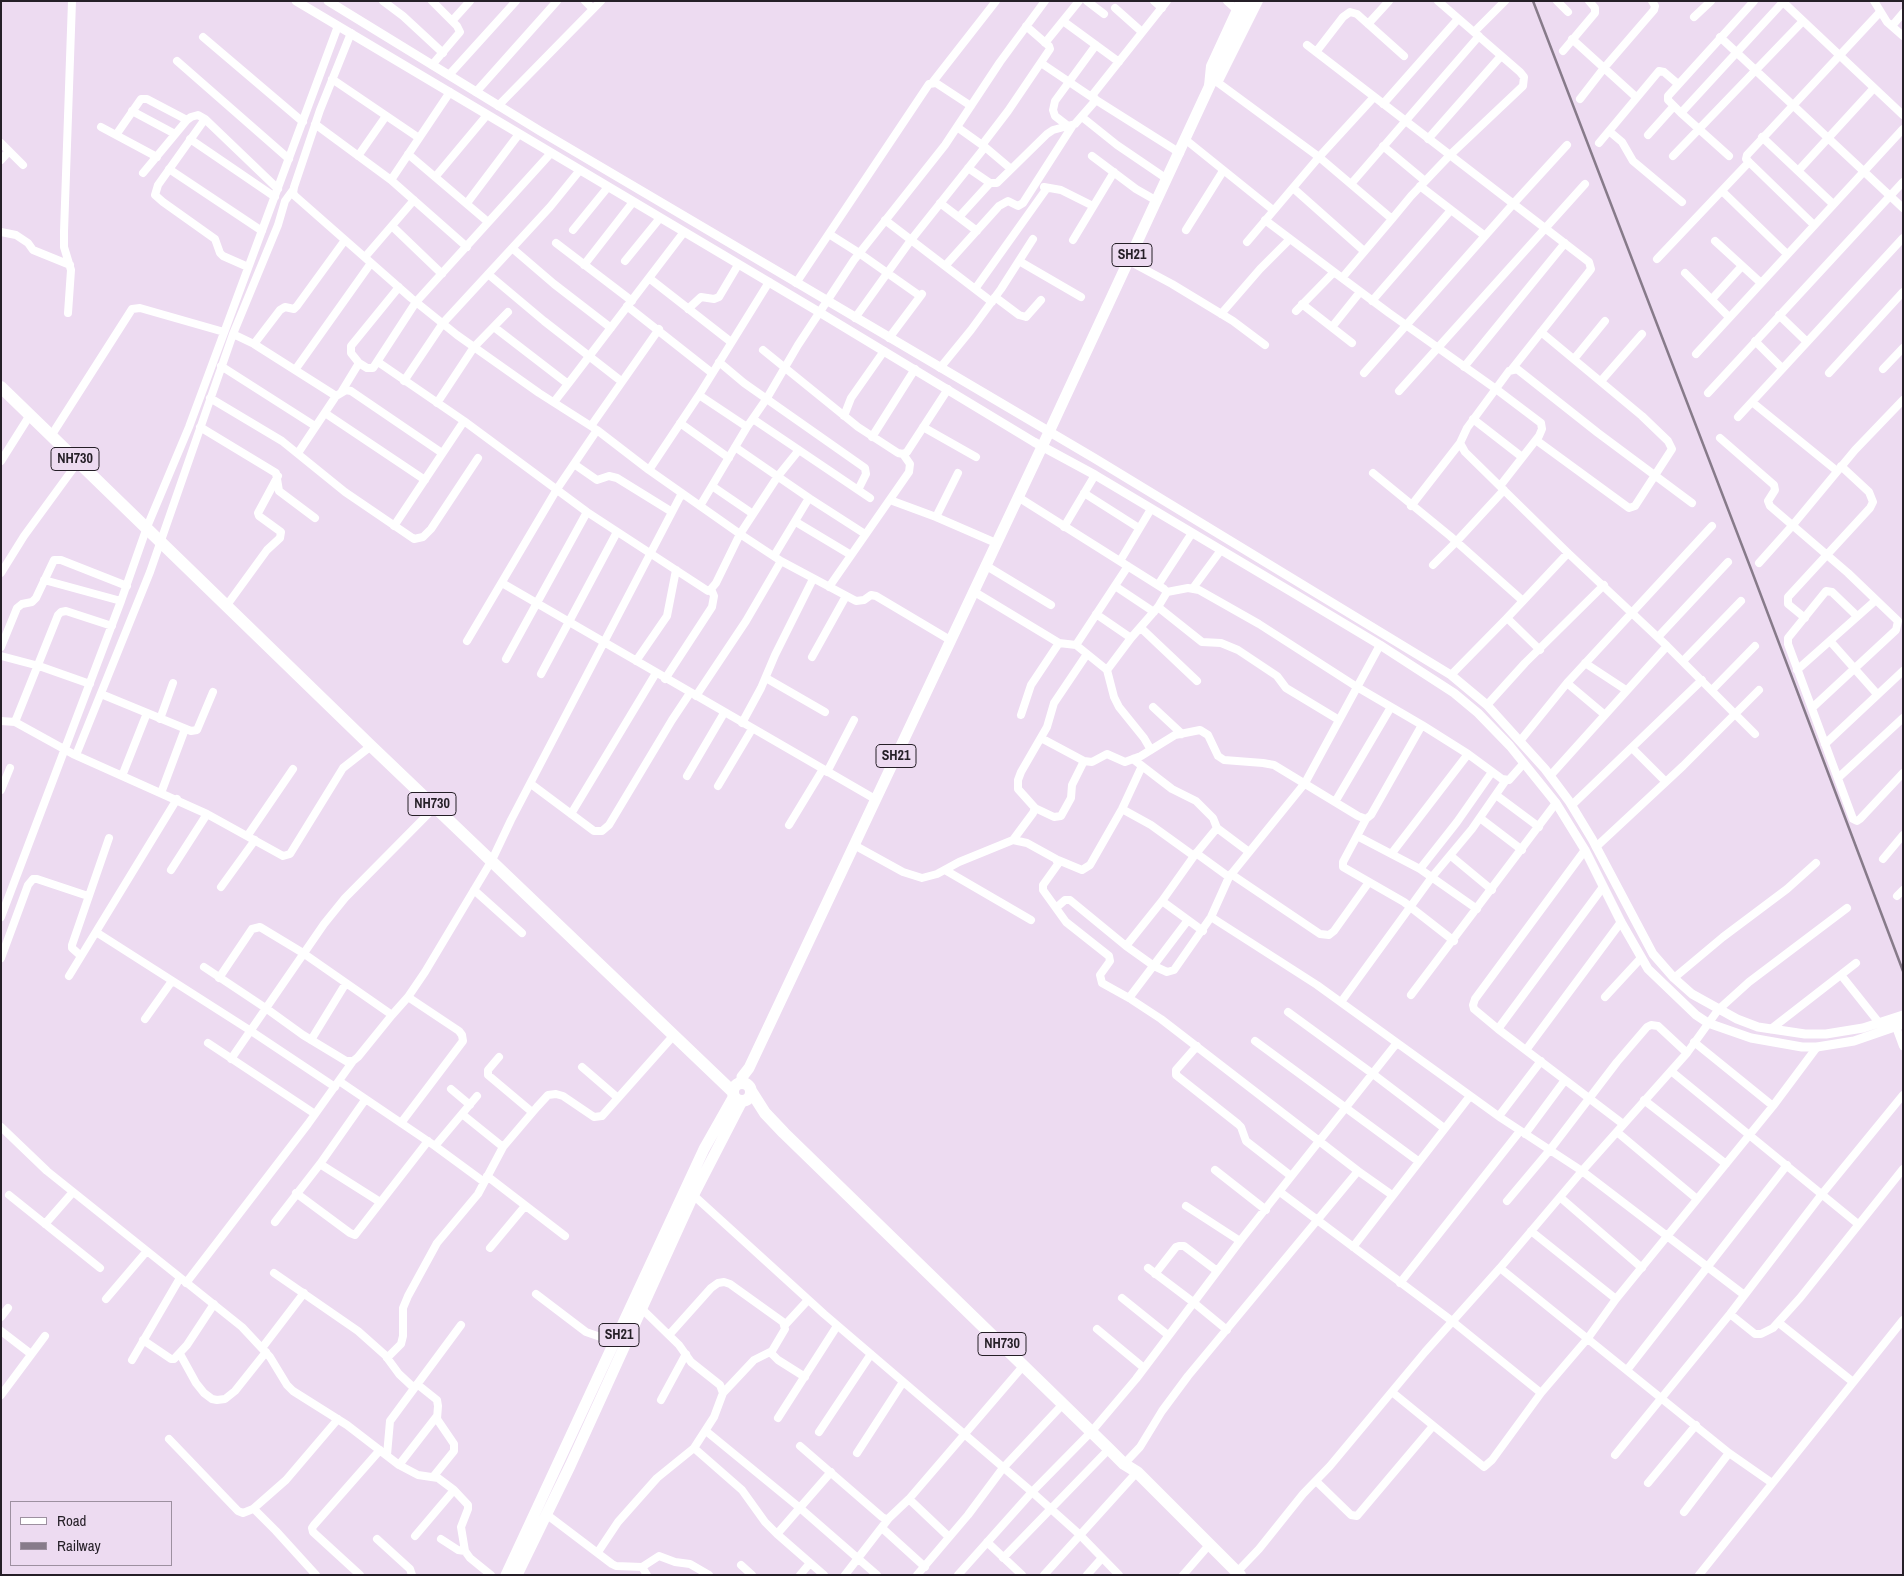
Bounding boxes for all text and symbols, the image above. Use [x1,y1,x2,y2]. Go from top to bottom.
road number: SH21 [1112,244,1152,266]
road number: NH730 [51,448,99,470]
road number: SH21 [876,744,916,768]
road number: NH730 [408,792,456,816]
road number: SH21 [599,1324,639,1346]
road number: NH730 [978,1332,1026,1356]
legend [10,1501,172,1566]
text: Road [57,1510,86,1531]
text: Railway [57,1535,101,1556]

